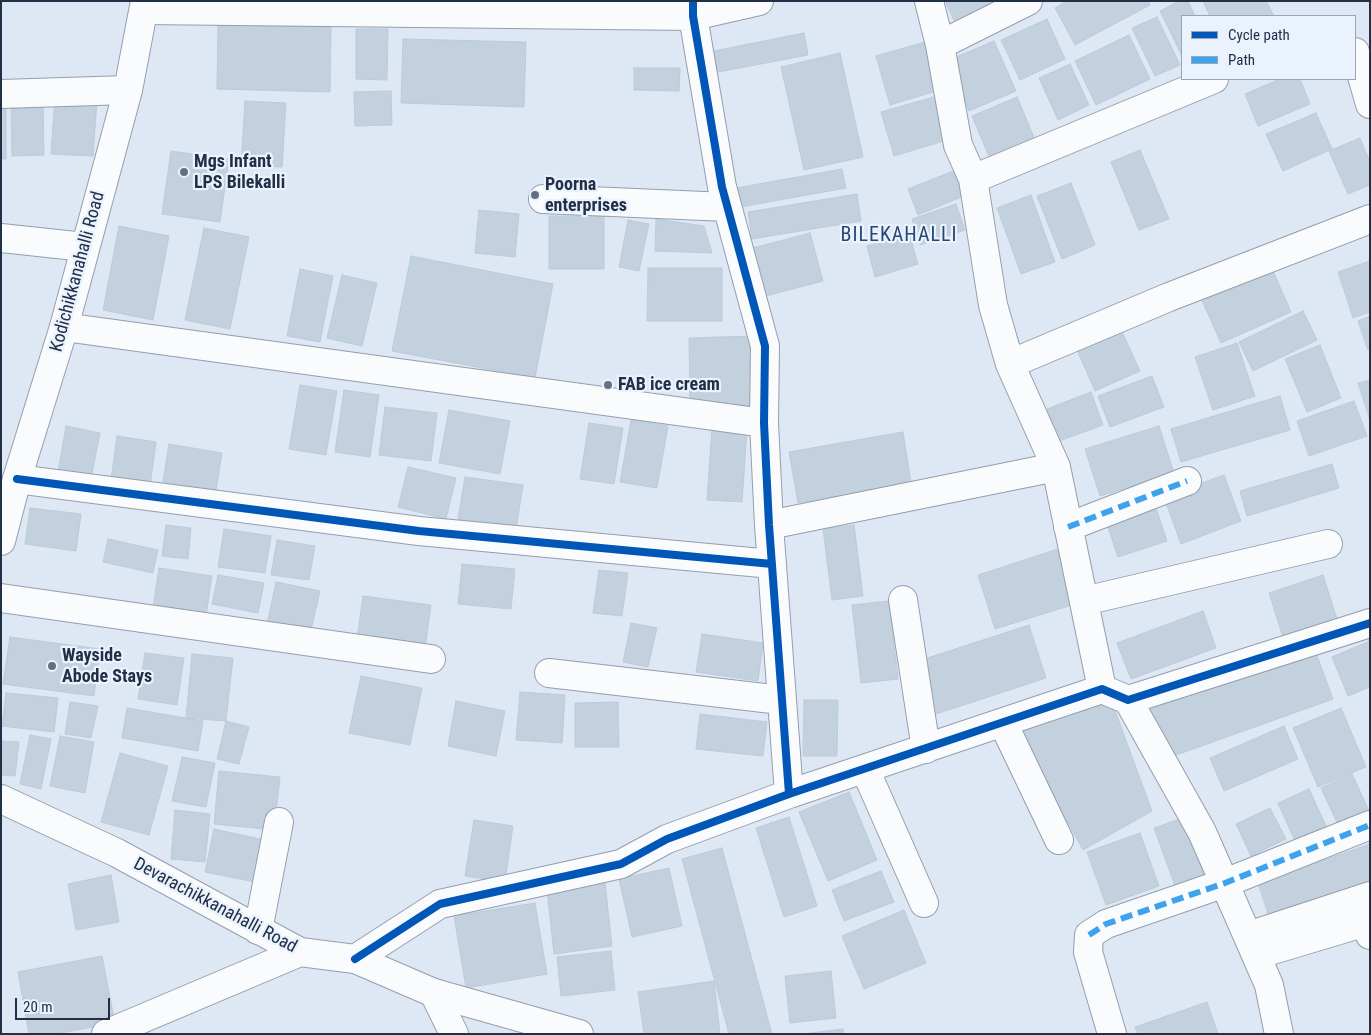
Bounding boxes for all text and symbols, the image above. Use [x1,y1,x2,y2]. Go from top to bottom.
legend [1181,15,1356,80]
text: Cycle path [1228,26,1290,44]
text: Path [1228,51,1255,69]
place label: Mgs Infant LPS Bilekalli [194,151,285,193]
marker: Mgs Infant LPS Bilekalli [178,166,190,178]
place label: Poorna enterprises [545,174,627,216]
marker: Poorna enterprises [529,189,541,201]
street label: Kodichikkanahalli Road [46,190,110,354]
district label: BILEKAHALLI [839,224,959,248]
place label: FAB ice cream [618,374,720,396]
marker: FAB ice cream [602,379,614,391]
place label: Wayside Abode Stays [62,645,152,688]
marker: Wayside Abode Stays [46,660,58,672]
street label: Devarachikkanahalli Road [130,854,300,958]
scale bar [18,988,112,1020]
text: 20 m [23,998,53,1016]

